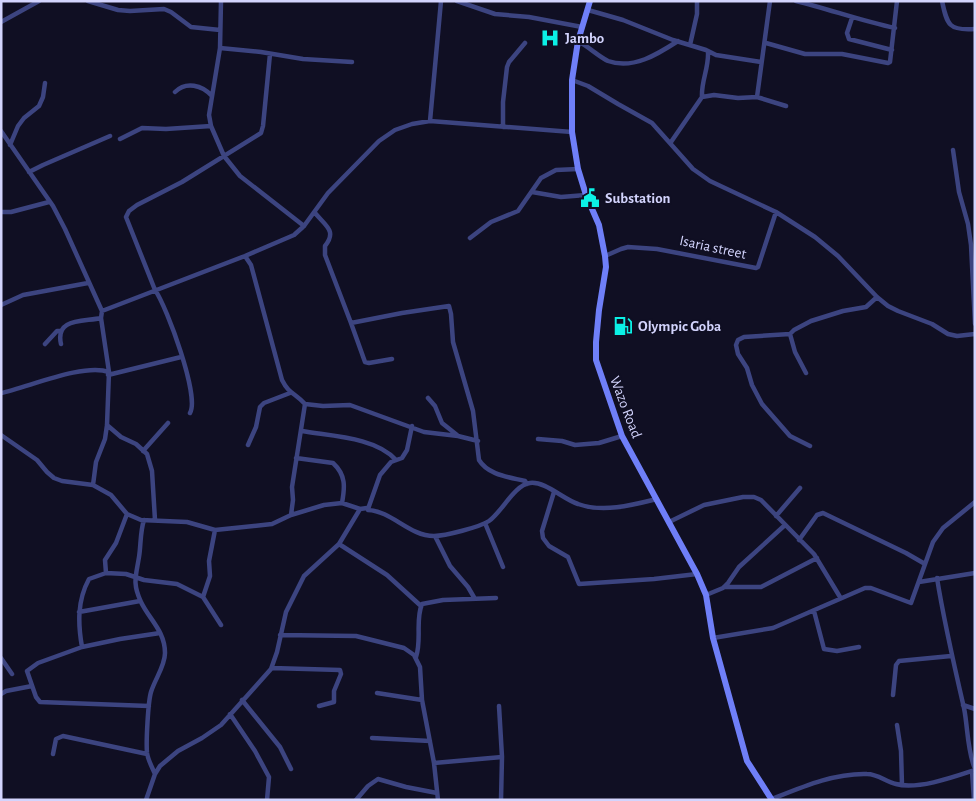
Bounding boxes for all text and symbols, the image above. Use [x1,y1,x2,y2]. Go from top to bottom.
hospital icon: Jambo [539,27,561,49]
place label: Jambo [565,31,604,46]
public building icon: Substation [579,187,601,209]
place label: Substation [605,191,670,206]
street label: Isaria street [678,233,748,262]
fuel station icon: Olympic Goba [612,315,634,337]
place label: Olympic Goba [638,319,721,334]
street label: Wazo Road [607,374,644,440]

